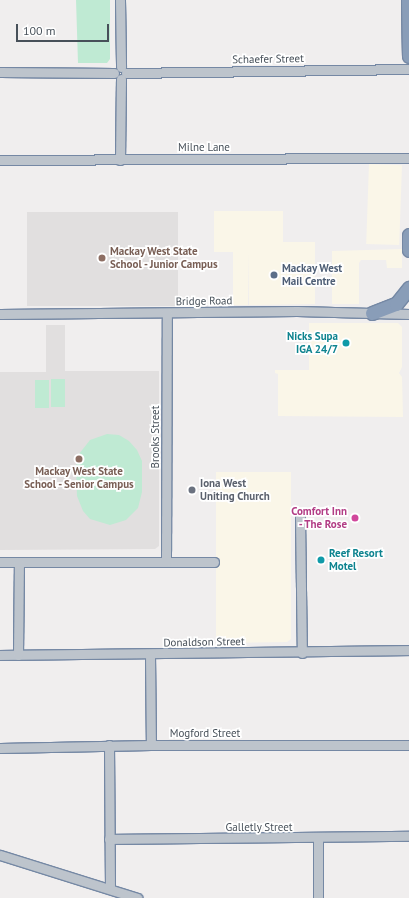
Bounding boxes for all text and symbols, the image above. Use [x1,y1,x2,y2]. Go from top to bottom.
scale bar [18,16,111,42]
text: 100 m [23,23,56,38]
street label: Schaefer Street [232,52,304,66]
street label: Milne Lane [178,140,230,154]
place label: Mackay West State School - Junior Campus [110,245,219,271]
marker: Mackay West State School - Junior Campus [97,253,107,263]
place label: Mackay West Mail Centre [282,262,343,288]
marker: Mackay West Mail Centre [269,270,279,280]
street label: Bridge Road [176,294,232,308]
place label: Nicks Supa IGA 24/7 [287,330,338,356]
marker: Nicks Supa IGA 24/7 [341,338,351,348]
street label: Brooks Street [148,406,162,468]
marker: Mackay West State School - Senior Campus [74,454,84,464]
place label: Mackay West State School - Senior Campus [24,465,134,491]
place label: Iona West Uniting Church [200,477,270,503]
marker: Iona West Uniting Church [187,485,197,495]
place label: Comfort Inn - The Rose [291,505,347,531]
marker: Comfort Inn - The Rose [350,513,360,523]
place label: Reef Resort Motel [329,547,383,573]
marker: Reef Resort Motel [316,555,326,565]
street label: Donaldson Street [163,635,245,649]
street label: Mogford Street [170,726,240,740]
street label: Galletly Street [225,820,293,834]

